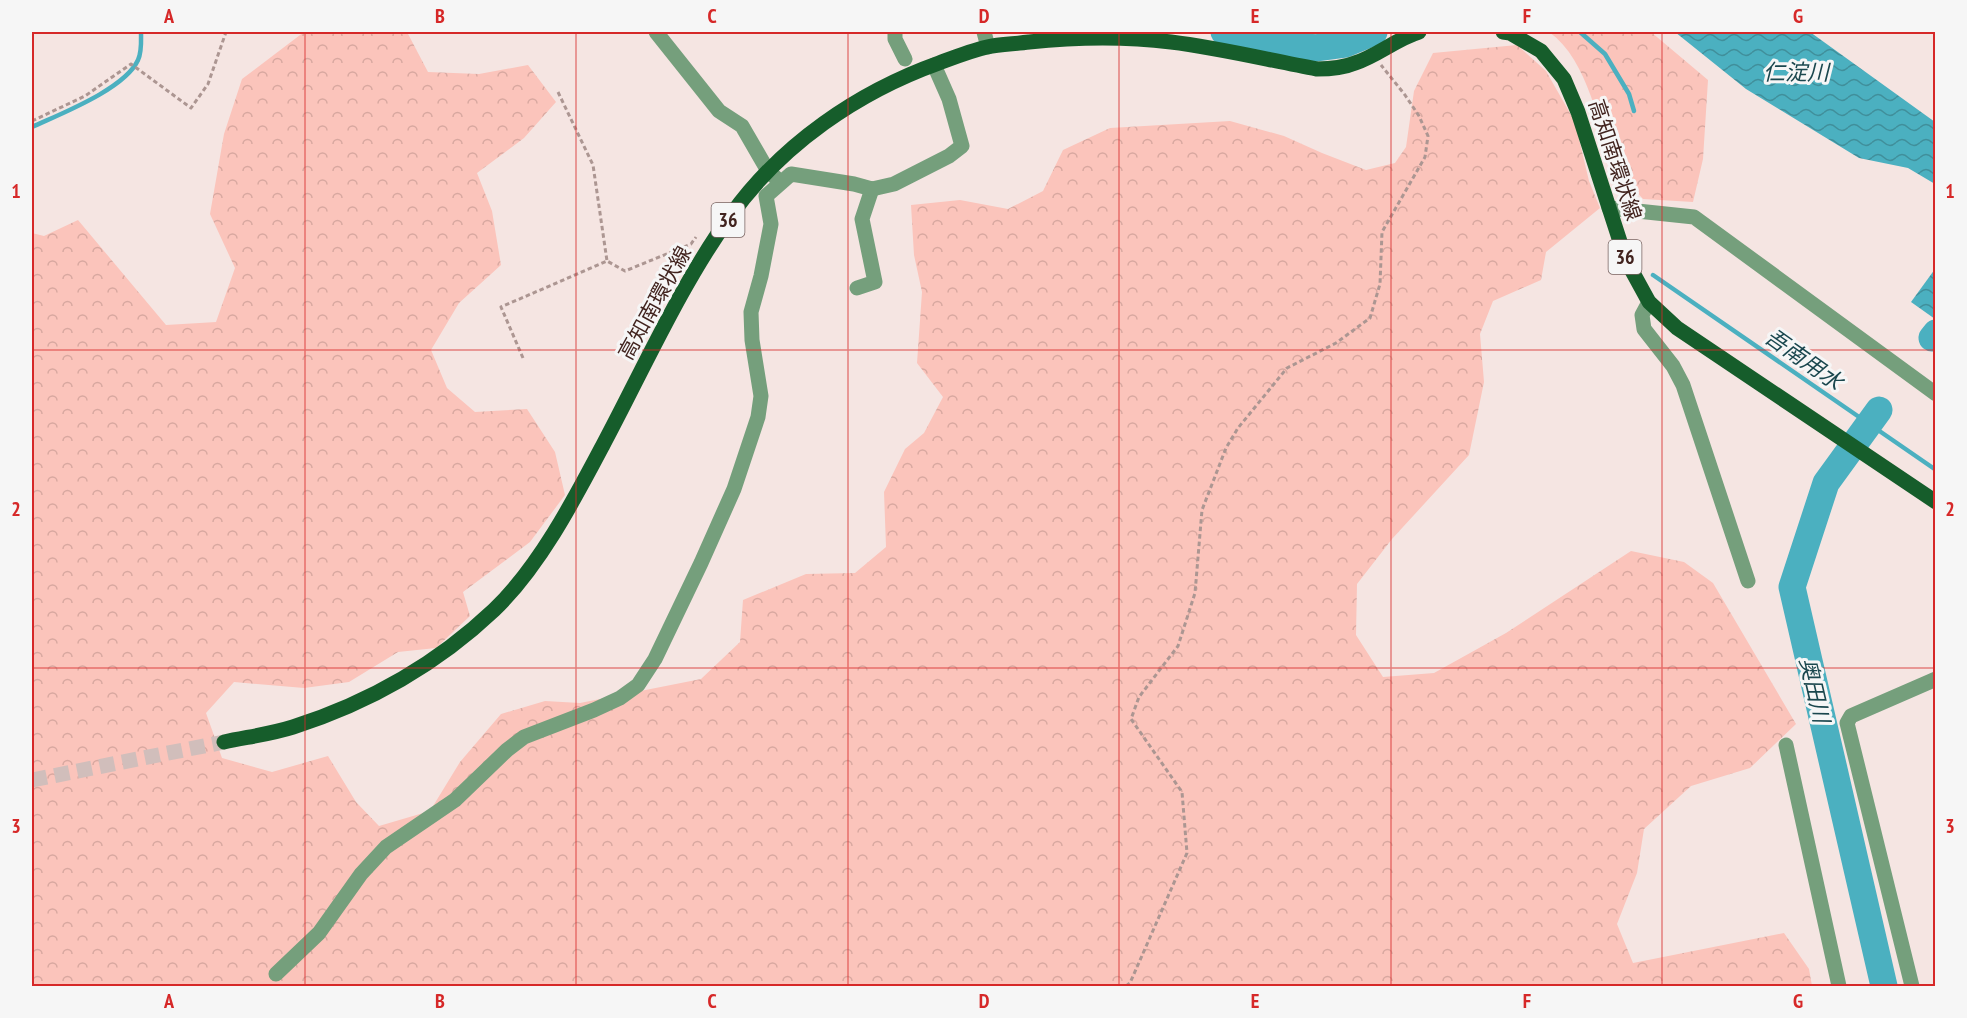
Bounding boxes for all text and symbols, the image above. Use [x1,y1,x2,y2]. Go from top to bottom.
text: A [163,3,175,29]
text: B [435,3,445,29]
text: C [707,3,717,29]
text: D [979,3,990,29]
text: E [1251,3,1259,29]
text: F [1523,3,1531,29]
text: G [1793,3,1803,29]
water label: 仁淀川 [1763,58,1831,86]
street label: 高知南環状線 [1583,96,1648,224]
text: 1 [11,178,21,204]
text: 1 [1945,178,1955,204]
road number: 36 [712,203,744,237]
road number: 36 [1608,240,1642,274]
street label: 高知南環状線 [612,241,697,364]
water label: 吾南用水 [1760,322,1850,397]
text: 2 [11,496,21,522]
text: 2 [1945,496,1955,522]
water label: 奥田川 [1794,655,1837,727]
text: 3 [11,813,21,839]
text: 3 [1945,813,1955,839]
text: A [163,988,175,1014]
text: B [435,988,445,1014]
text: C [707,988,717,1014]
text: D [979,988,990,1014]
text: E [1251,988,1259,1014]
text: F [1523,988,1531,1014]
text: G [1793,988,1803,1014]

